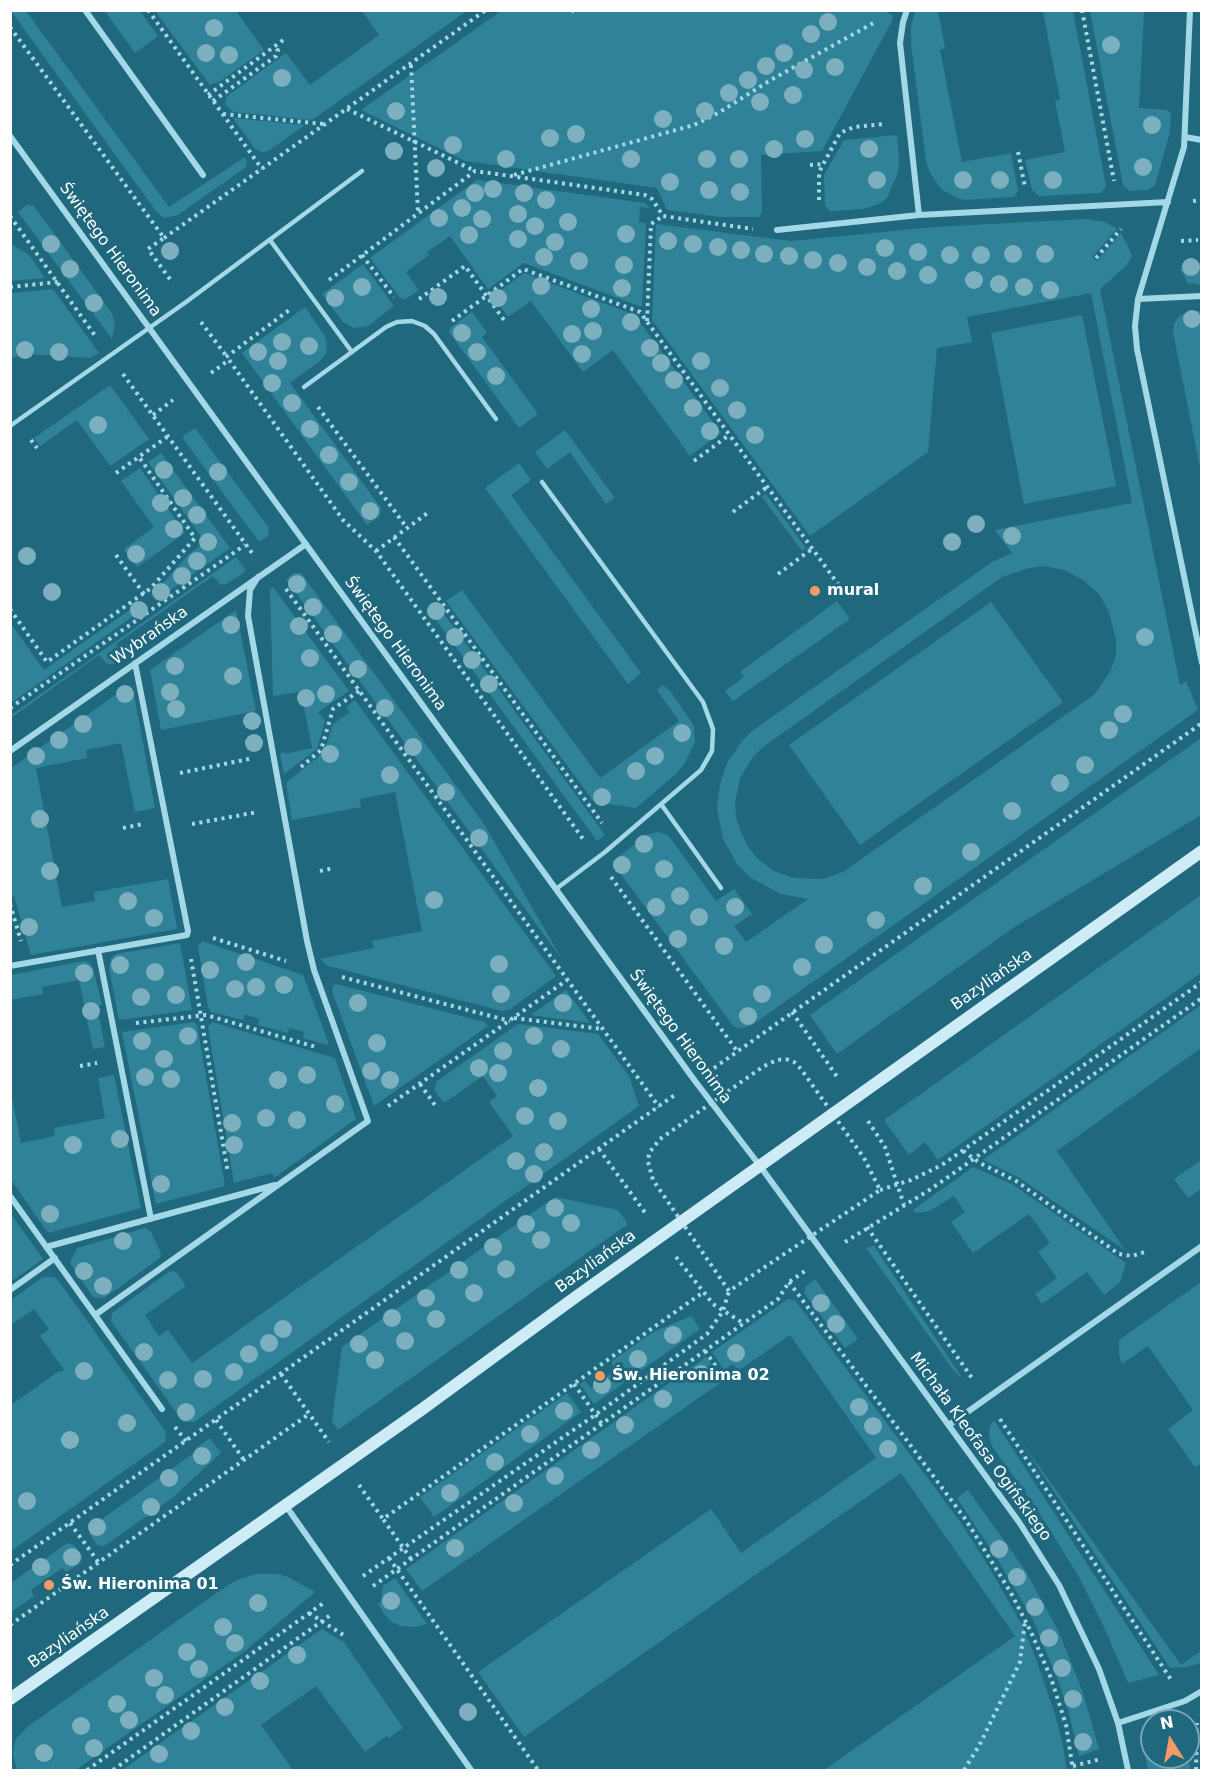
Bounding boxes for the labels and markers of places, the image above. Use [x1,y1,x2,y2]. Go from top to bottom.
place label: mural [827,581,879,601]
marker: mural [808,584,822,598]
place label: Św. Hieronima 02 [612,1366,770,1386]
marker: Św. Hieronima 02 [593,1369,607,1383]
place label: Św. Hieronima 01 [61,1575,219,1595]
marker: Św. Hieronima 01 [42,1578,56,1592]

